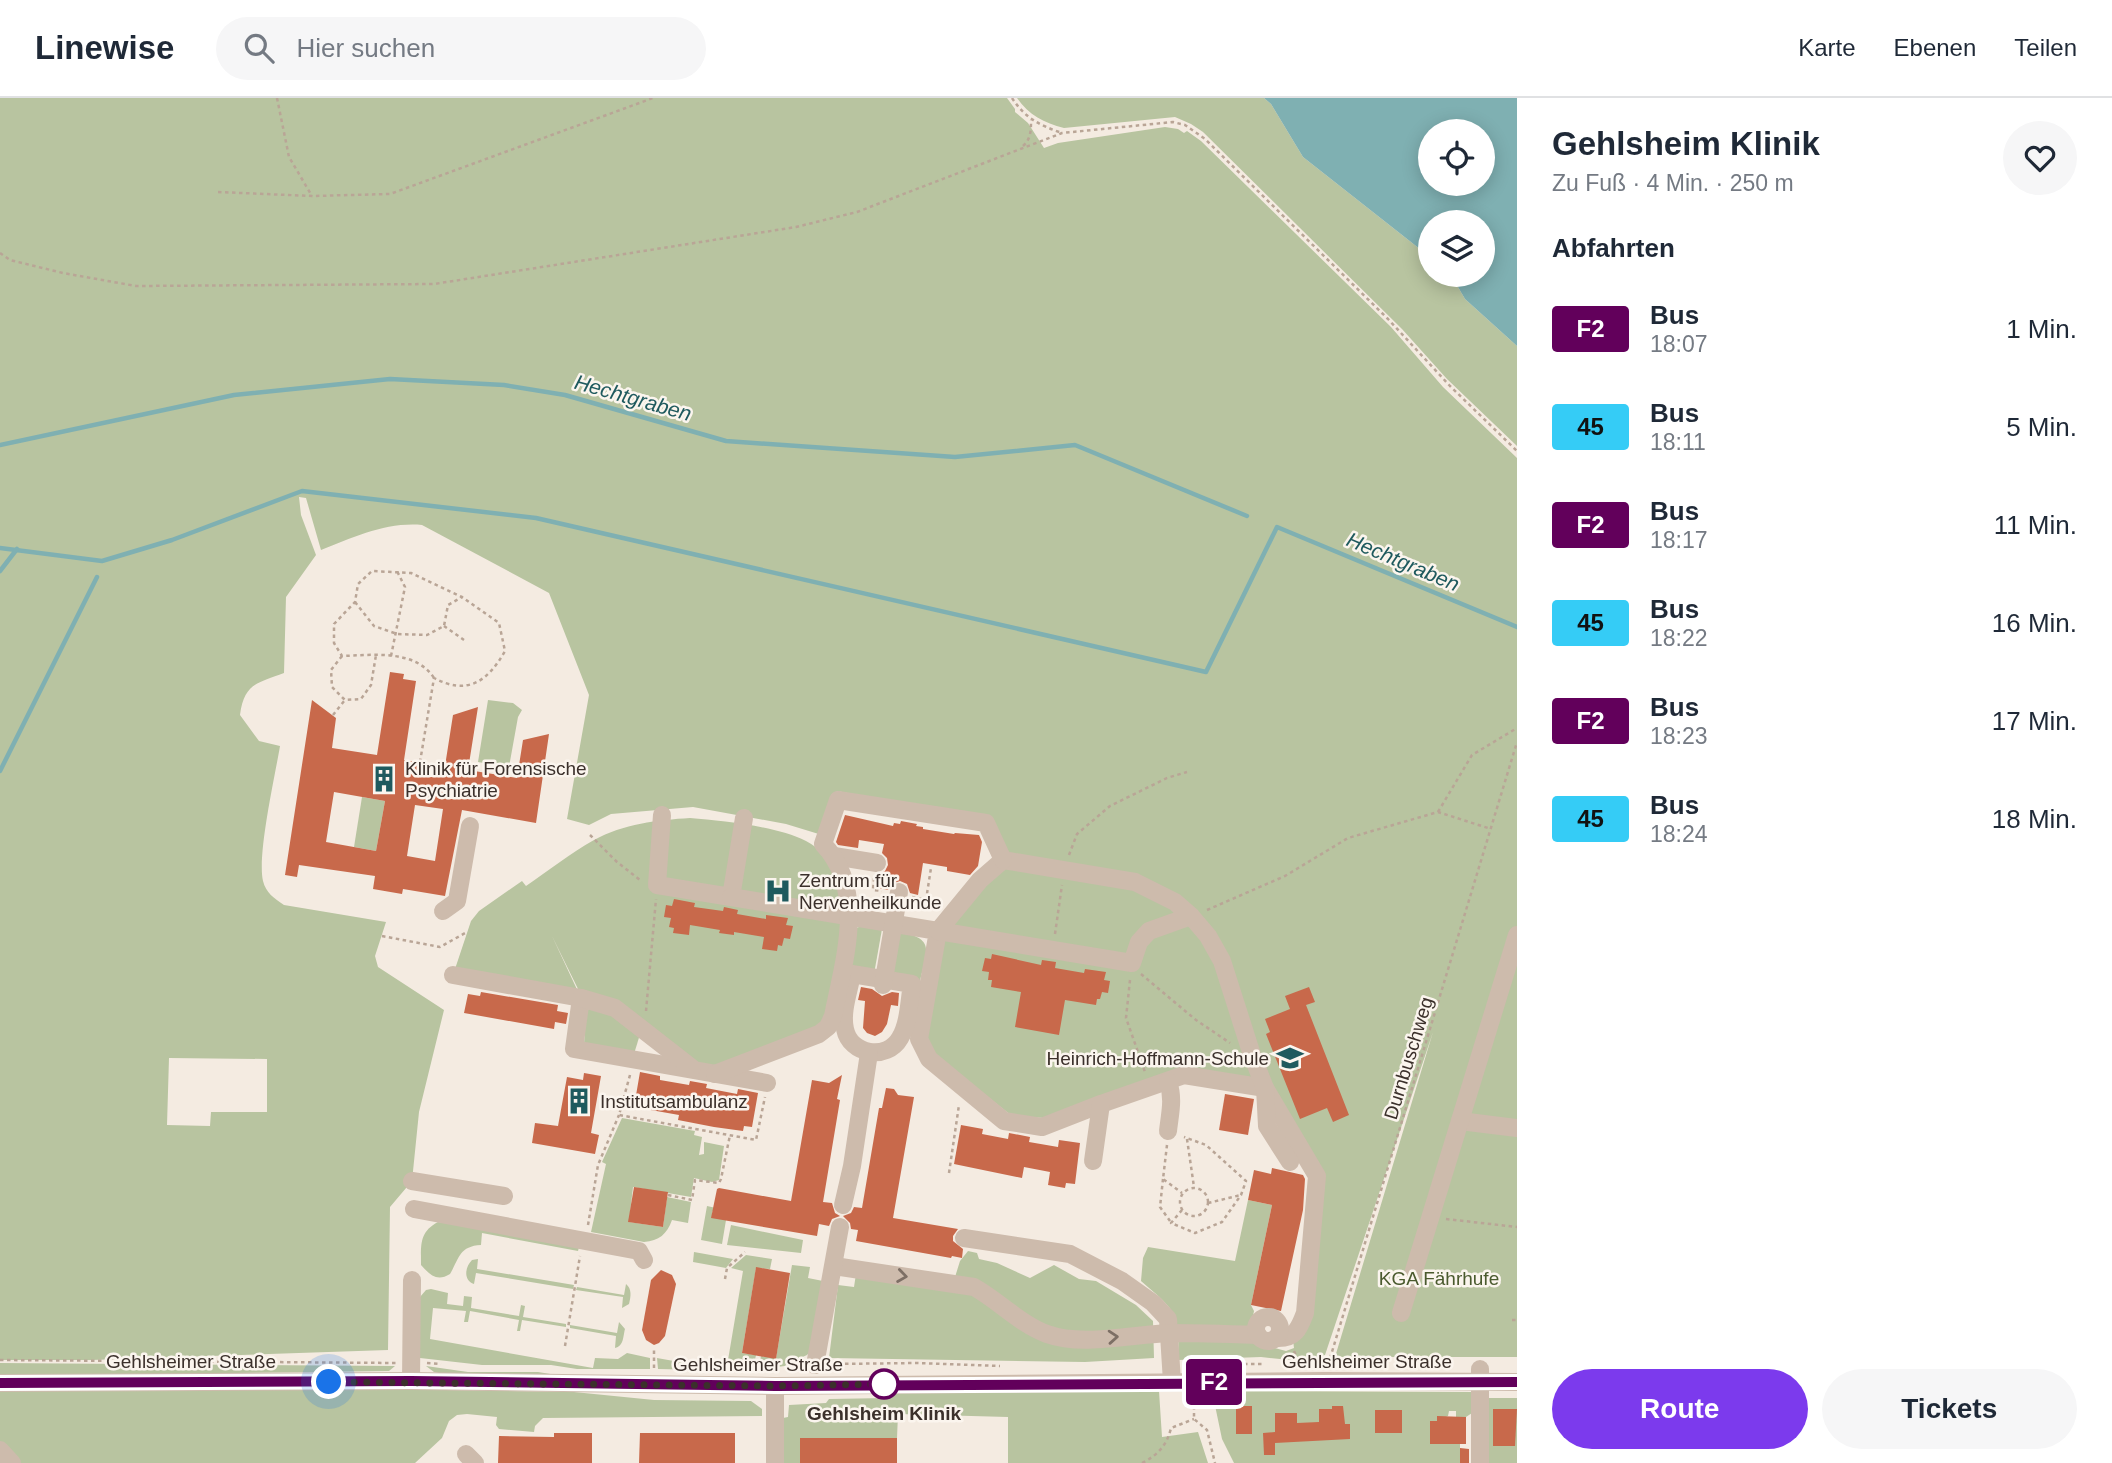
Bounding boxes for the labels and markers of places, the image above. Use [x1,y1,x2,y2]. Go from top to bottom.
place label: Klinik für Forensische Psychiatrie [405,758,587,801]
building icon: Klinik für Forensische Psychiatrie [369,764,399,794]
place label: Zentrum für Nervenheilkunde [799,870,942,913]
hospital icon: Zentrum für Nervenheilkunde [763,876,793,906]
school or university icon: Heinrich-Hoffmann-Schule [1275,1043,1305,1073]
place label: Heinrich-Hoffmann-Schule [1047,1048,1269,1069]
building icon: Institutsambulanz [564,1086,594,1116]
place label: Institutsambulanz [600,1091,748,1112]
marker: Gehlsheim Klinik [869,1369,899,1399]
place label: Gehlsheim Klinik [807,1403,962,1424]

